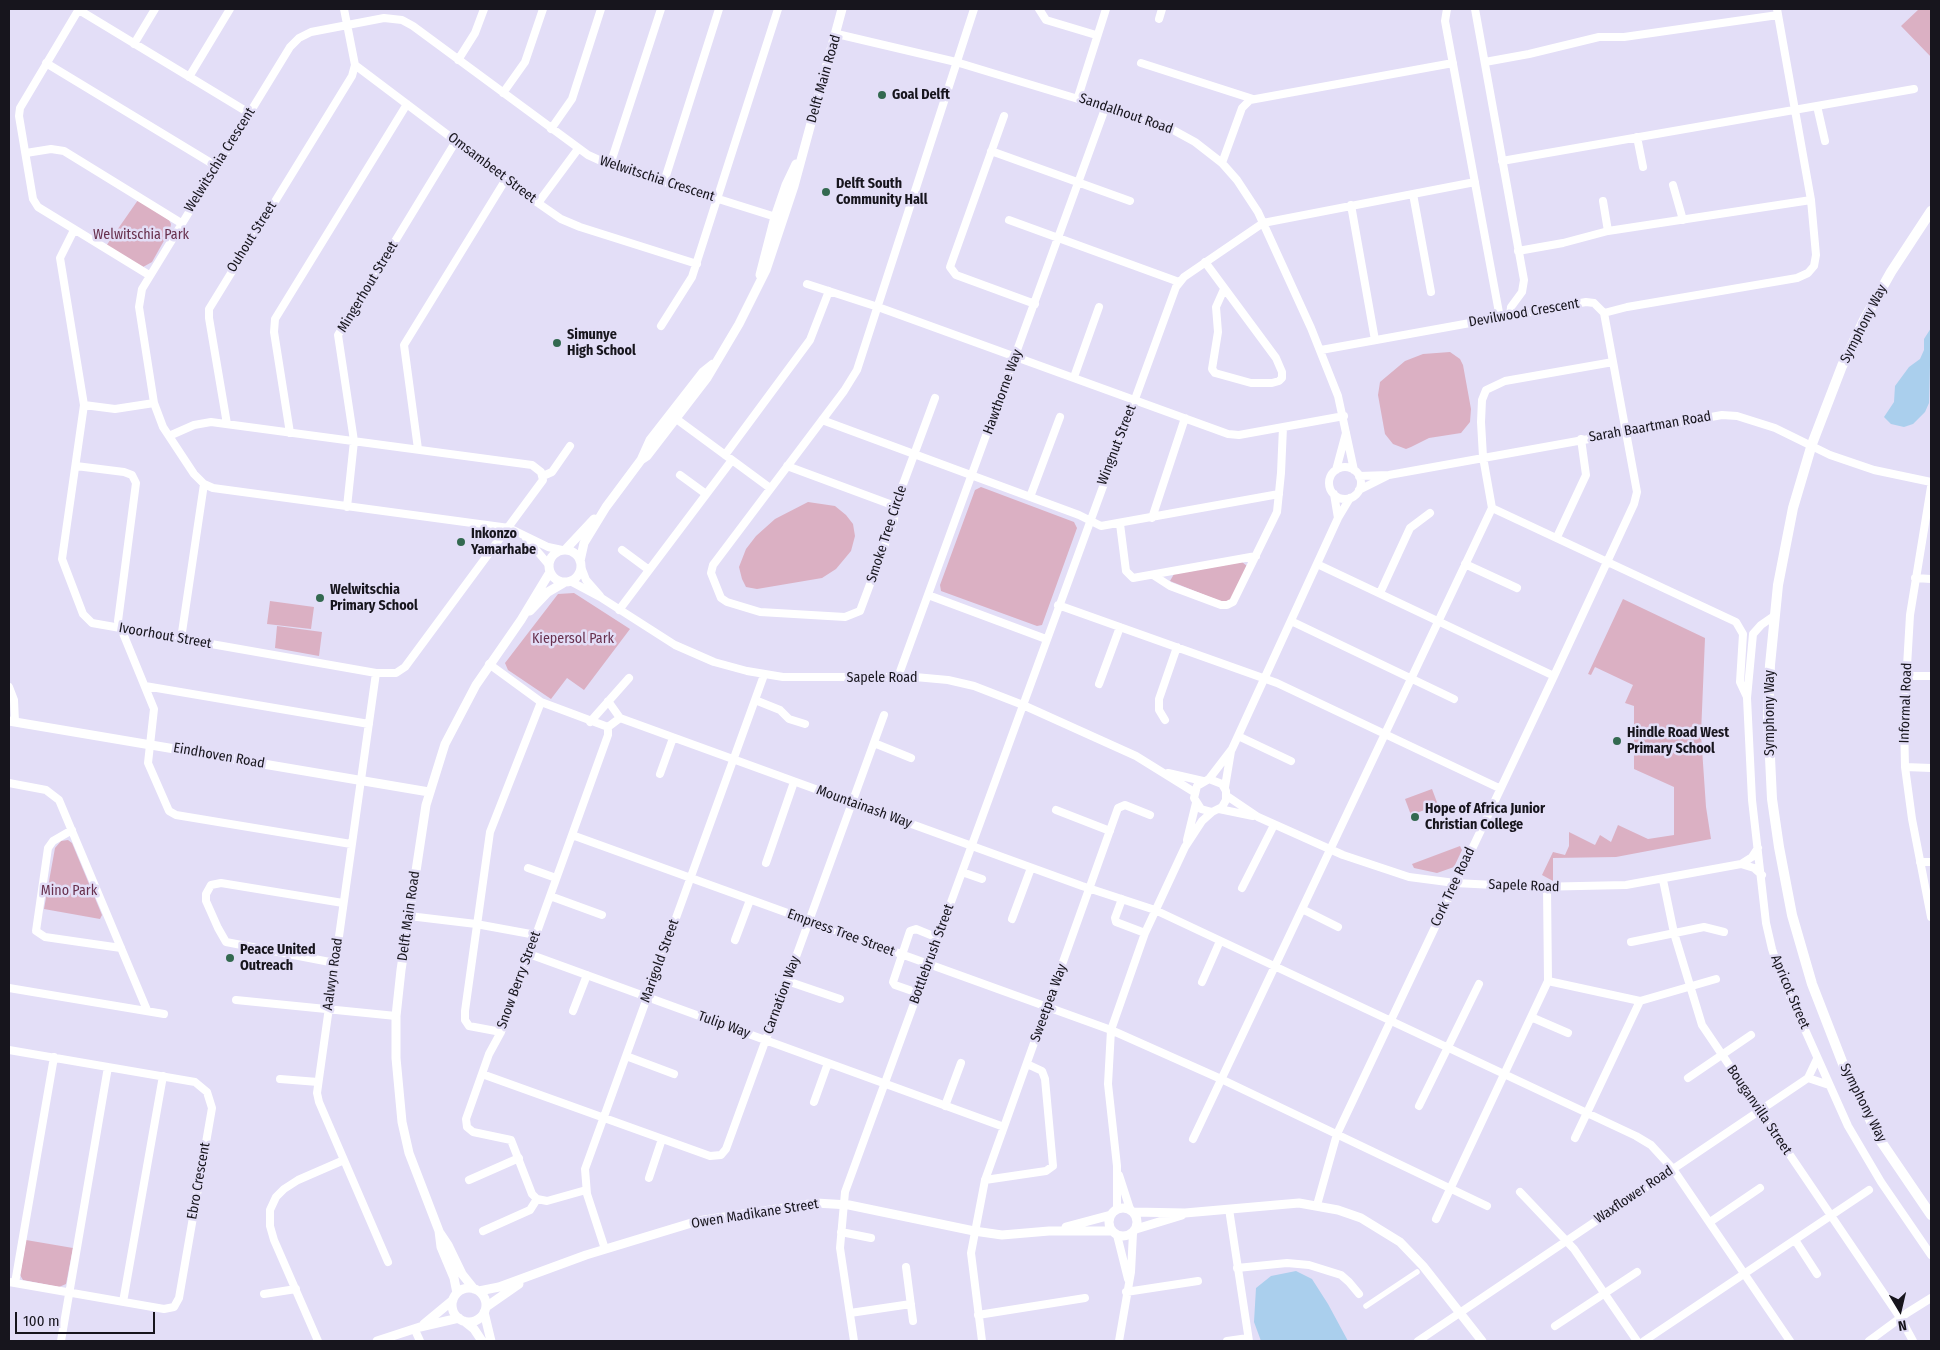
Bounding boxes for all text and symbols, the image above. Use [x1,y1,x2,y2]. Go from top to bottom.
street label: Delft Main Road [803,33,845,125]
place label: Goal Delft [892,87,950,103]
marker: Goal Delft [876,89,888,101]
street label: Sandalhout Road [1077,90,1175,138]
street label: Welwitschia Crescent [181,105,259,215]
street label: Omsambeet Street [444,129,540,207]
street label: Welwitschia Crescent [597,152,717,206]
place label: Delft South Community Hall [836,176,927,208]
marker: Delft South Community Hall [820,186,832,198]
street label: Ouhout Street [224,198,280,276]
park label: Welwitschia Park [93,227,189,243]
street label: Mingerhout Street [334,238,402,336]
street label: Symphony Way [1837,282,1891,366]
street label: Devilwood Crescent [1467,295,1581,331]
place label: Simunye High School [567,327,636,360]
marker: Simunye High School [551,337,563,349]
street label: Hawthorne Way [980,347,1026,437]
street label: Wingnut Street [1094,402,1140,488]
street label: Sarah Baartman Road [1588,408,1712,446]
street label: Smoke Tree Circle [863,483,911,585]
place label: Inkonzo Yamarhabe [471,526,536,558]
marker: Inkonzo Yamarhabe [455,536,467,548]
place label: Welwitschia Primary School [330,582,418,614]
marker: Welwitschia Primary School [314,592,326,604]
street label: Ivoorhout Street [117,620,213,652]
park label: Kiepersol Park [532,631,614,647]
street label: Informal Road [1896,662,1916,744]
street label: Sapele Road [846,670,918,686]
street label: Symphony Way [1762,670,1778,756]
place label: Hindle Road West Primary School [1627,725,1729,758]
marker: Hindle Road West Primary School [1611,735,1623,747]
street label: Eindhoven Road [172,740,266,772]
street label: Mountainash Way [814,782,914,832]
place label: Hope of Africa Junior Christian College [1425,801,1545,834]
marker: Hope of Africa Junior Christian College [1409,811,1421,823]
street label: Cork Tree Road [1427,845,1479,929]
street label: Delft Main Road [394,870,424,962]
street label: Sapele Road [1488,876,1560,896]
park label: Mino Park [41,883,97,899]
street label: Bottlebrush Street [906,902,958,1006]
street label: Empress Tree Street [785,906,897,960]
street label: Marigold Street [637,917,683,1005]
street label: Snow Berry Street [494,929,544,1031]
street label: Aalwyn Road [320,937,346,1011]
place label: Peace United Outreach [240,942,316,974]
marker: Peace United Outreach [224,952,236,964]
street label: Apricot Street [1767,953,1813,1031]
street label: Carnation Way [760,954,804,1036]
street label: Sweetpea Way [1027,962,1071,1044]
street label: Tulip Way [696,1008,752,1042]
street label: Symphony Way [1836,1061,1890,1145]
street label: Bouganvilla Street [1723,1062,1795,1158]
street label: Ebro Crescent [184,1141,214,1221]
street label: Waxflower Road [1591,1163,1677,1227]
street label: Owen Madikane Street [690,1196,820,1232]
north arrow [1875,1285,1925,1335]
scale bar [18,1302,158,1334]
text: 100 m [23,1312,60,1330]
text: N [1897,1316,1908,1334]

